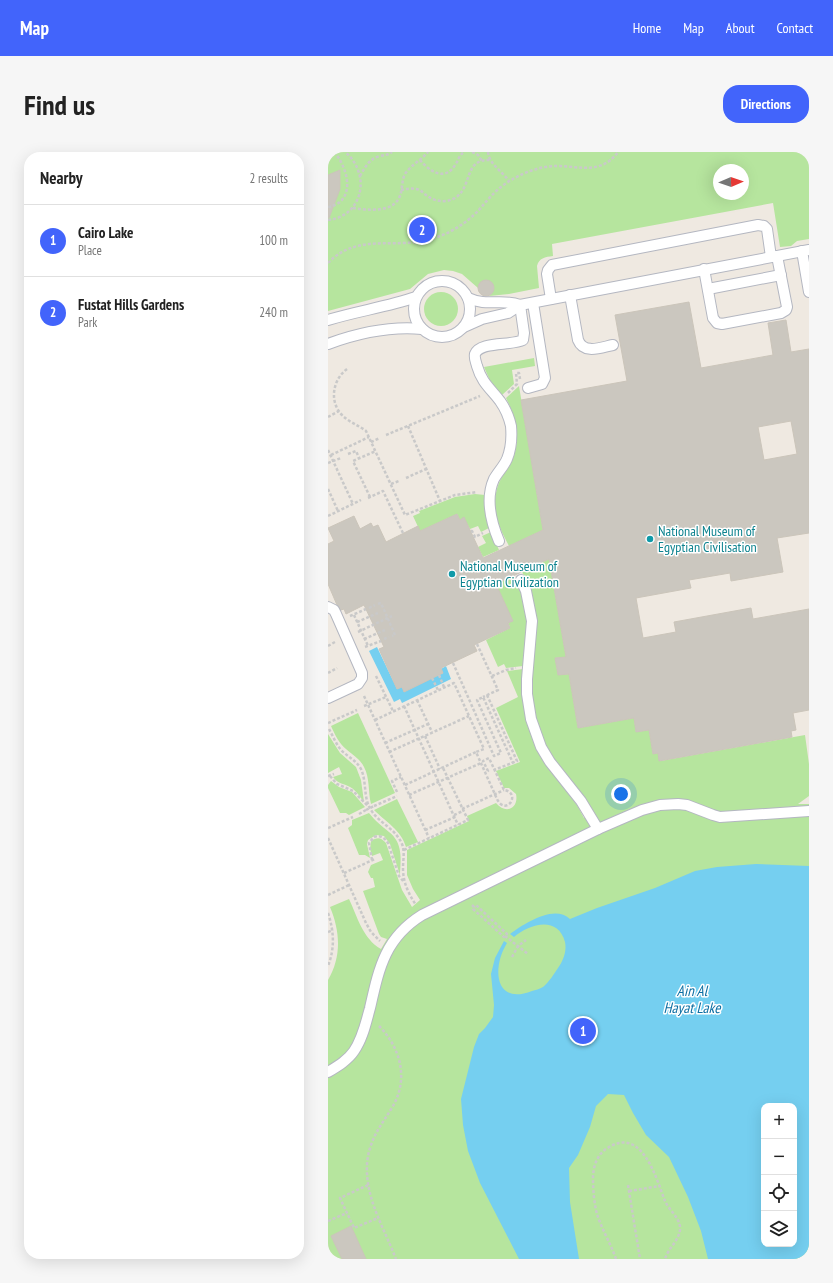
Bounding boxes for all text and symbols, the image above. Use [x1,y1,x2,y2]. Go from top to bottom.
text: Map [20,16,49,40]
text: Home [633,19,661,37]
text: Map [683,19,704,37]
text: About [726,19,755,37]
text: Contact [777,19,813,37]
button: Directions [723,85,809,123]
text: Find us [24,86,95,123]
north arrow [713,164,749,200]
text: Nearby [40,167,83,189]
text: 2 results [249,170,288,187]
pin: 2 [409,215,435,245]
text: Cairo Lake [78,223,133,242]
text: 1 [50,232,56,249]
text: 100 m [259,232,288,249]
text: Place [78,242,102,259]
text: Fustat Hills Gardens [78,295,184,314]
text: 2 [50,304,56,321]
text: 240 m [259,304,288,321]
text: Park [78,314,97,331]
place label: National Museum of Egyptian Civilisation [658,522,757,556]
marker: National Museum of Egyptian Civilisation [645,534,655,544]
place label: National Museum of Egyptian Civilization [460,557,559,591]
marker: National Museum of Egyptian Civilization [447,569,457,579]
your location [611,784,631,804]
water label: Ain Al Hayat Lake [664,981,721,1017]
pin: 1 [570,1016,596,1046]
map controls [761,1103,797,1247]
button: + [761,1103,797,1139]
button: − [761,1139,797,1175]
button: locate [761,1175,797,1211]
button: layers [761,1211,797,1247]

